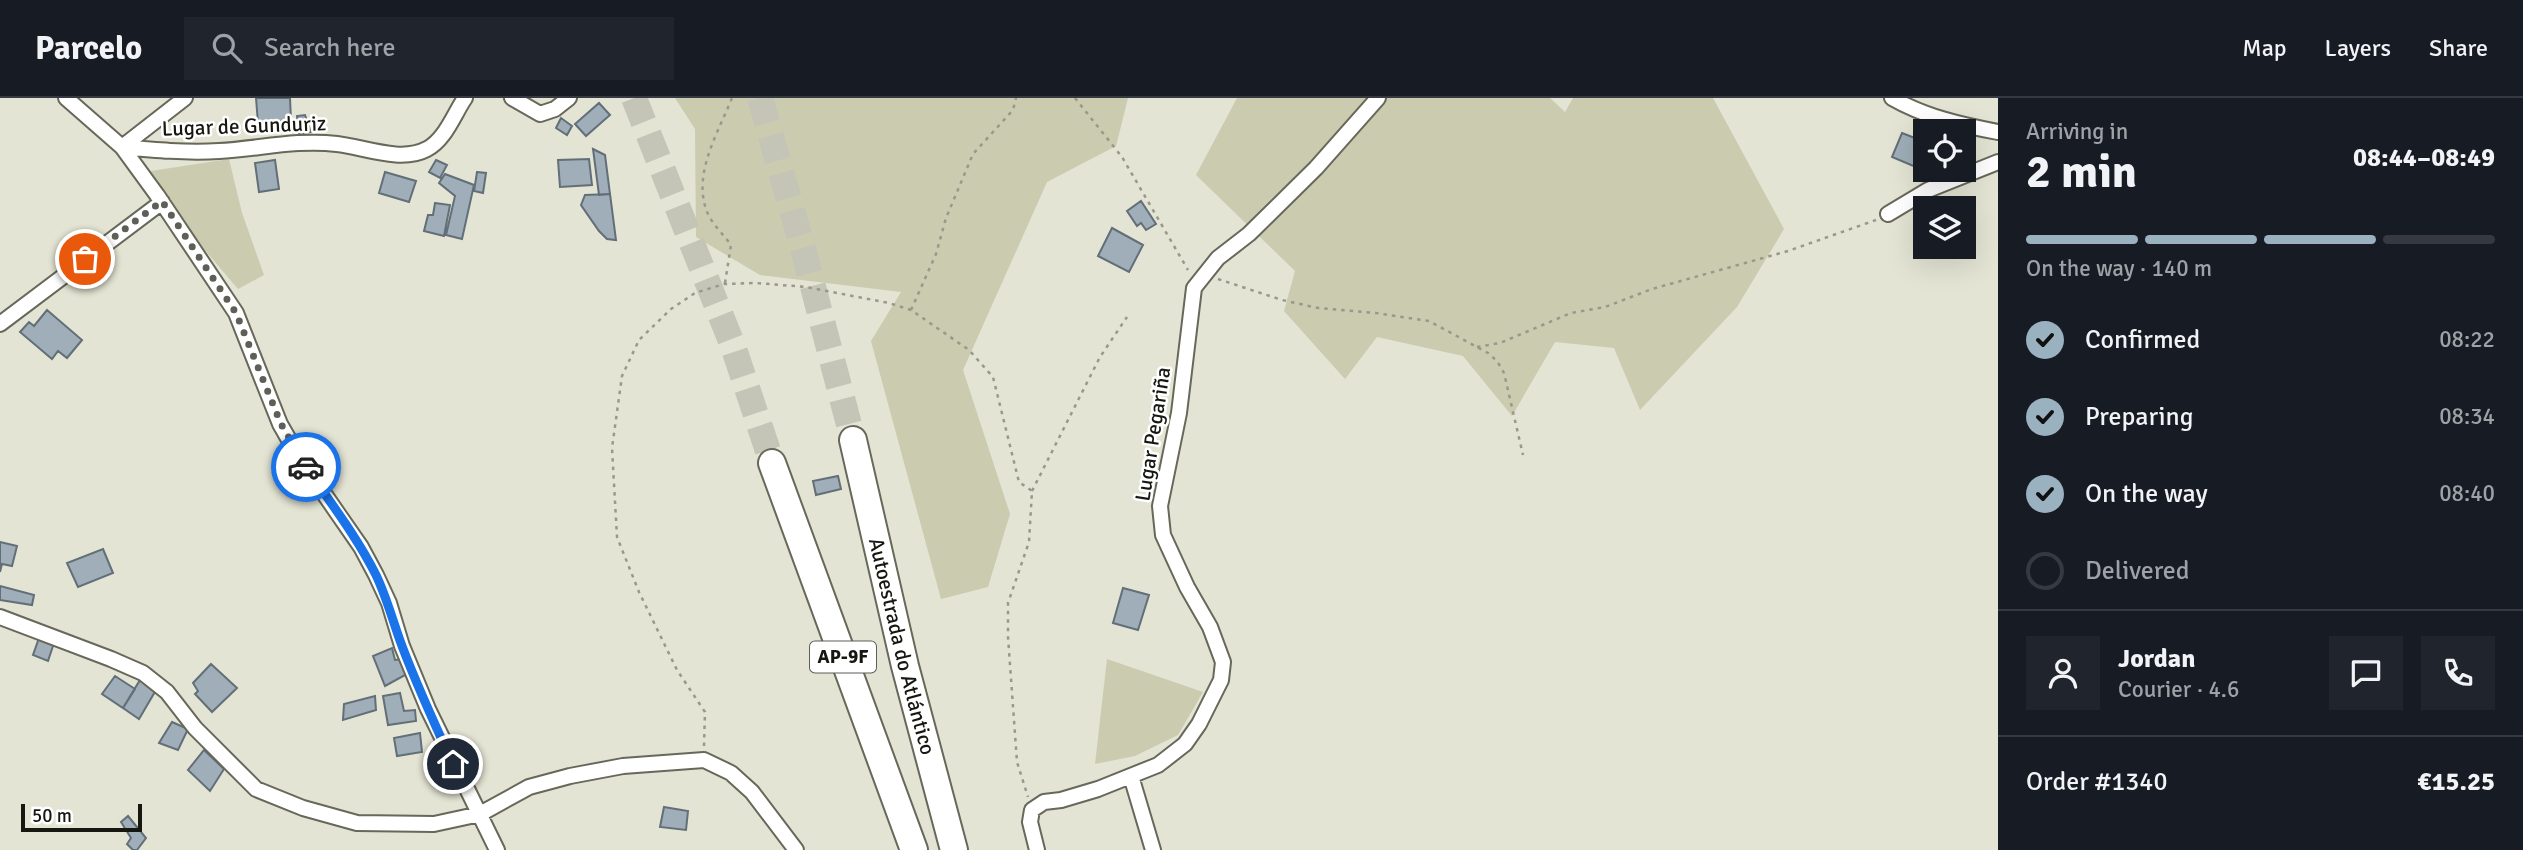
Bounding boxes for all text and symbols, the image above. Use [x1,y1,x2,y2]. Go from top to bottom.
search box [184,17,674,80]
text: Parcelo [35,28,142,69]
icon: search [208,29,246,67]
text: Search here [264,32,395,64]
text: Map [2242,33,2287,63]
text: Layers [2325,33,2391,63]
text: Share [2429,33,2488,63]
street label: Lugar de Gunduriz [161,110,327,142]
text: Arriving in [2026,117,2128,146]
map controls [1913,119,1976,259]
button: locate [1913,119,1976,182]
text: 08:44–08:49 [2353,142,2495,174]
text: 2 min [2026,144,2137,200]
button: layers [1913,196,1976,259]
pin [55,229,115,289]
icon: bag [66,240,104,278]
text: On the way · 140 m [2026,254,2212,283]
icon: check [2026,321,2064,359]
text: Confirmed [2085,324,2200,356]
text: 08:22 [2439,325,2495,354]
street label: Lugar Pegariña [1130,365,1176,503]
icon: check [2026,398,2064,436]
text: Preparing [2085,401,2193,433]
text: 08:34 [2439,402,2495,431]
courier [271,432,341,502]
icon: car [287,448,325,486]
icon: check [2026,475,2064,513]
text: On the way [2085,478,2208,510]
text: 08:40 [2439,479,2495,508]
street label: Autoestrada do Atlántico [863,535,941,758]
text: Delivered [2085,555,2190,587]
button: person [2026,636,2100,710]
button: chat [2329,636,2403,710]
button: phone [2421,636,2495,710]
road number: AP-9F [810,642,876,672]
text: Jordan [2118,643,2195,675]
text: Courier · 4.6 [2118,675,2239,704]
pin [423,734,483,794]
icon: home [434,745,472,783]
text: Order #1340 [2026,766,2167,798]
text: €15.25 [2417,766,2495,798]
scale bar [21,801,142,833]
text: 50 m [32,804,72,828]

